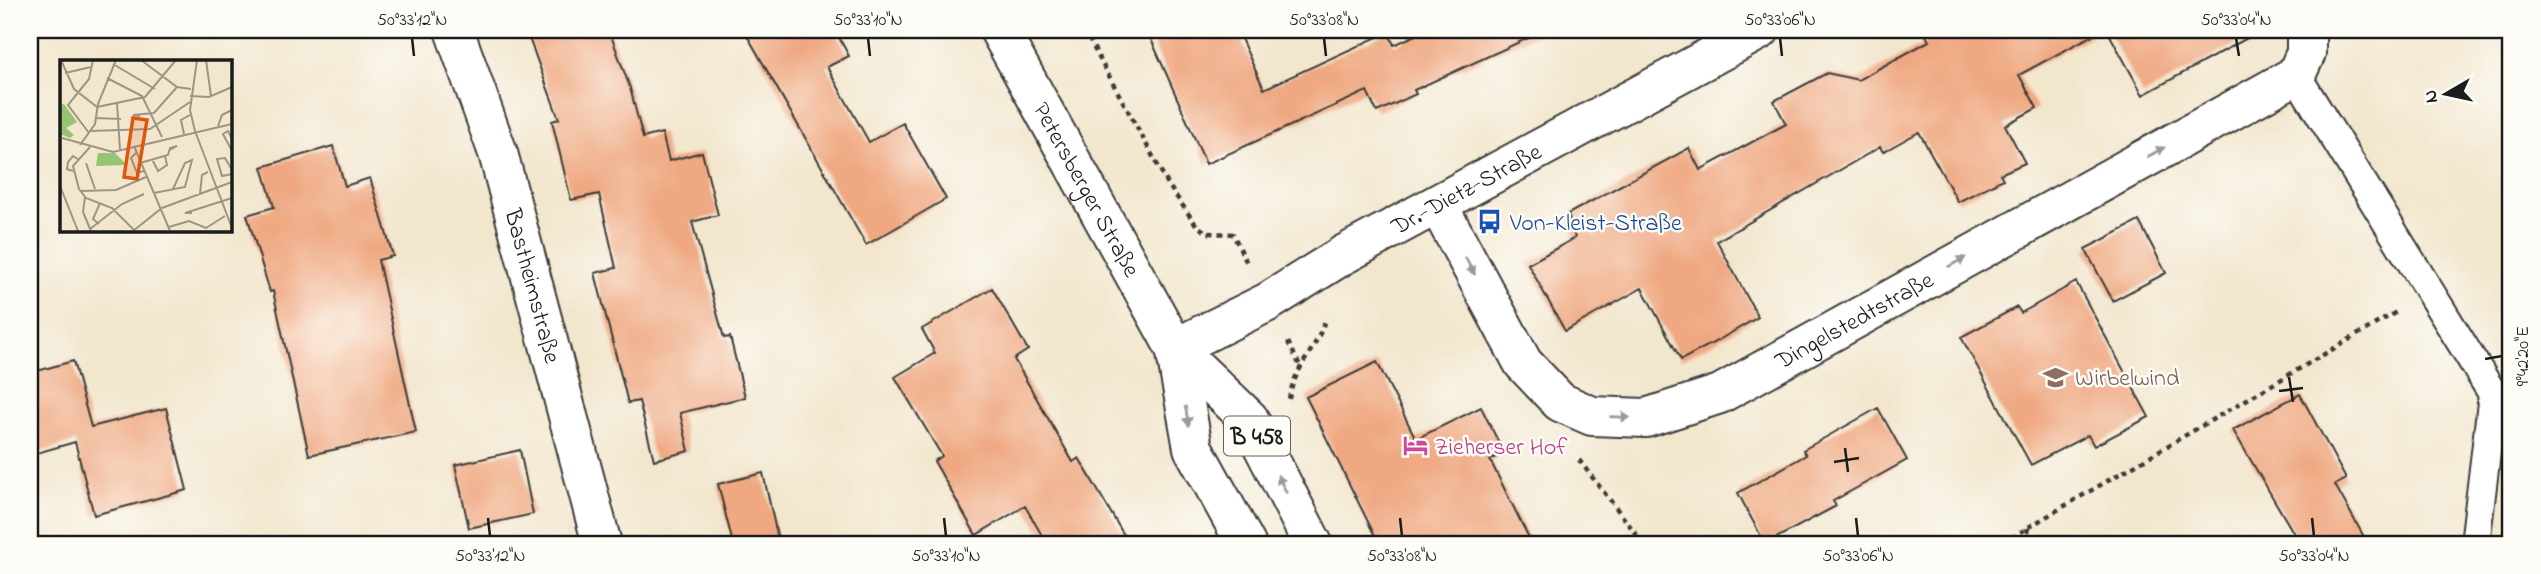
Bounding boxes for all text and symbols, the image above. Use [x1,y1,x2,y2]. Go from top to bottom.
text: 50°33'12"N [377,8,447,34]
text: 50°33'10"N [833,8,903,34]
text: 50°33'08"N [1289,8,1359,34]
text: 50°33'06"N [1744,8,1816,34]
text: 50°33'04"N [2200,8,2272,34]
inset map [60,60,231,231]
north arrow [2412,60,2482,130]
text: N [2417,88,2446,105]
street label: Petersberger Straße [1022,97,1148,284]
street label: Dr.-Dietz-Straße [1385,136,1549,246]
one-way arrow [2146,146,2166,158]
street label: Bastheimstraße [493,204,568,368]
place label: Von-Kleist-Straße [1509,207,1682,242]
bus stop icon: Von-Kleist-Straße [1476,208,1504,236]
one-way arrow [1464,256,1476,276]
one-way arrow [1947,256,1966,268]
street label: Dingelstedtstraße [1769,264,1941,380]
text: 9°42'20"E [2511,326,2537,386]
place label: Wirbelwind [2075,362,2180,397]
school or university icon: Wirbelwind [2041,363,2069,391]
one-way arrow [1182,405,1193,427]
one-way arrow [1609,411,1631,422]
road number: B 458 [1224,416,1290,456]
place label: Zieherser Hof [1435,431,1568,466]
hotel icon: Zieherser Hof [1401,432,1429,460]
one-way arrow [1277,473,1289,493]
text: 50°33'12"N [455,544,525,570]
text: 50°33'10"N [911,544,981,570]
text: 50°33'08"N [1367,544,1437,570]
text: 50°33'06"N [1822,544,1894,570]
text: 50°33'04"N [2278,544,2350,570]

